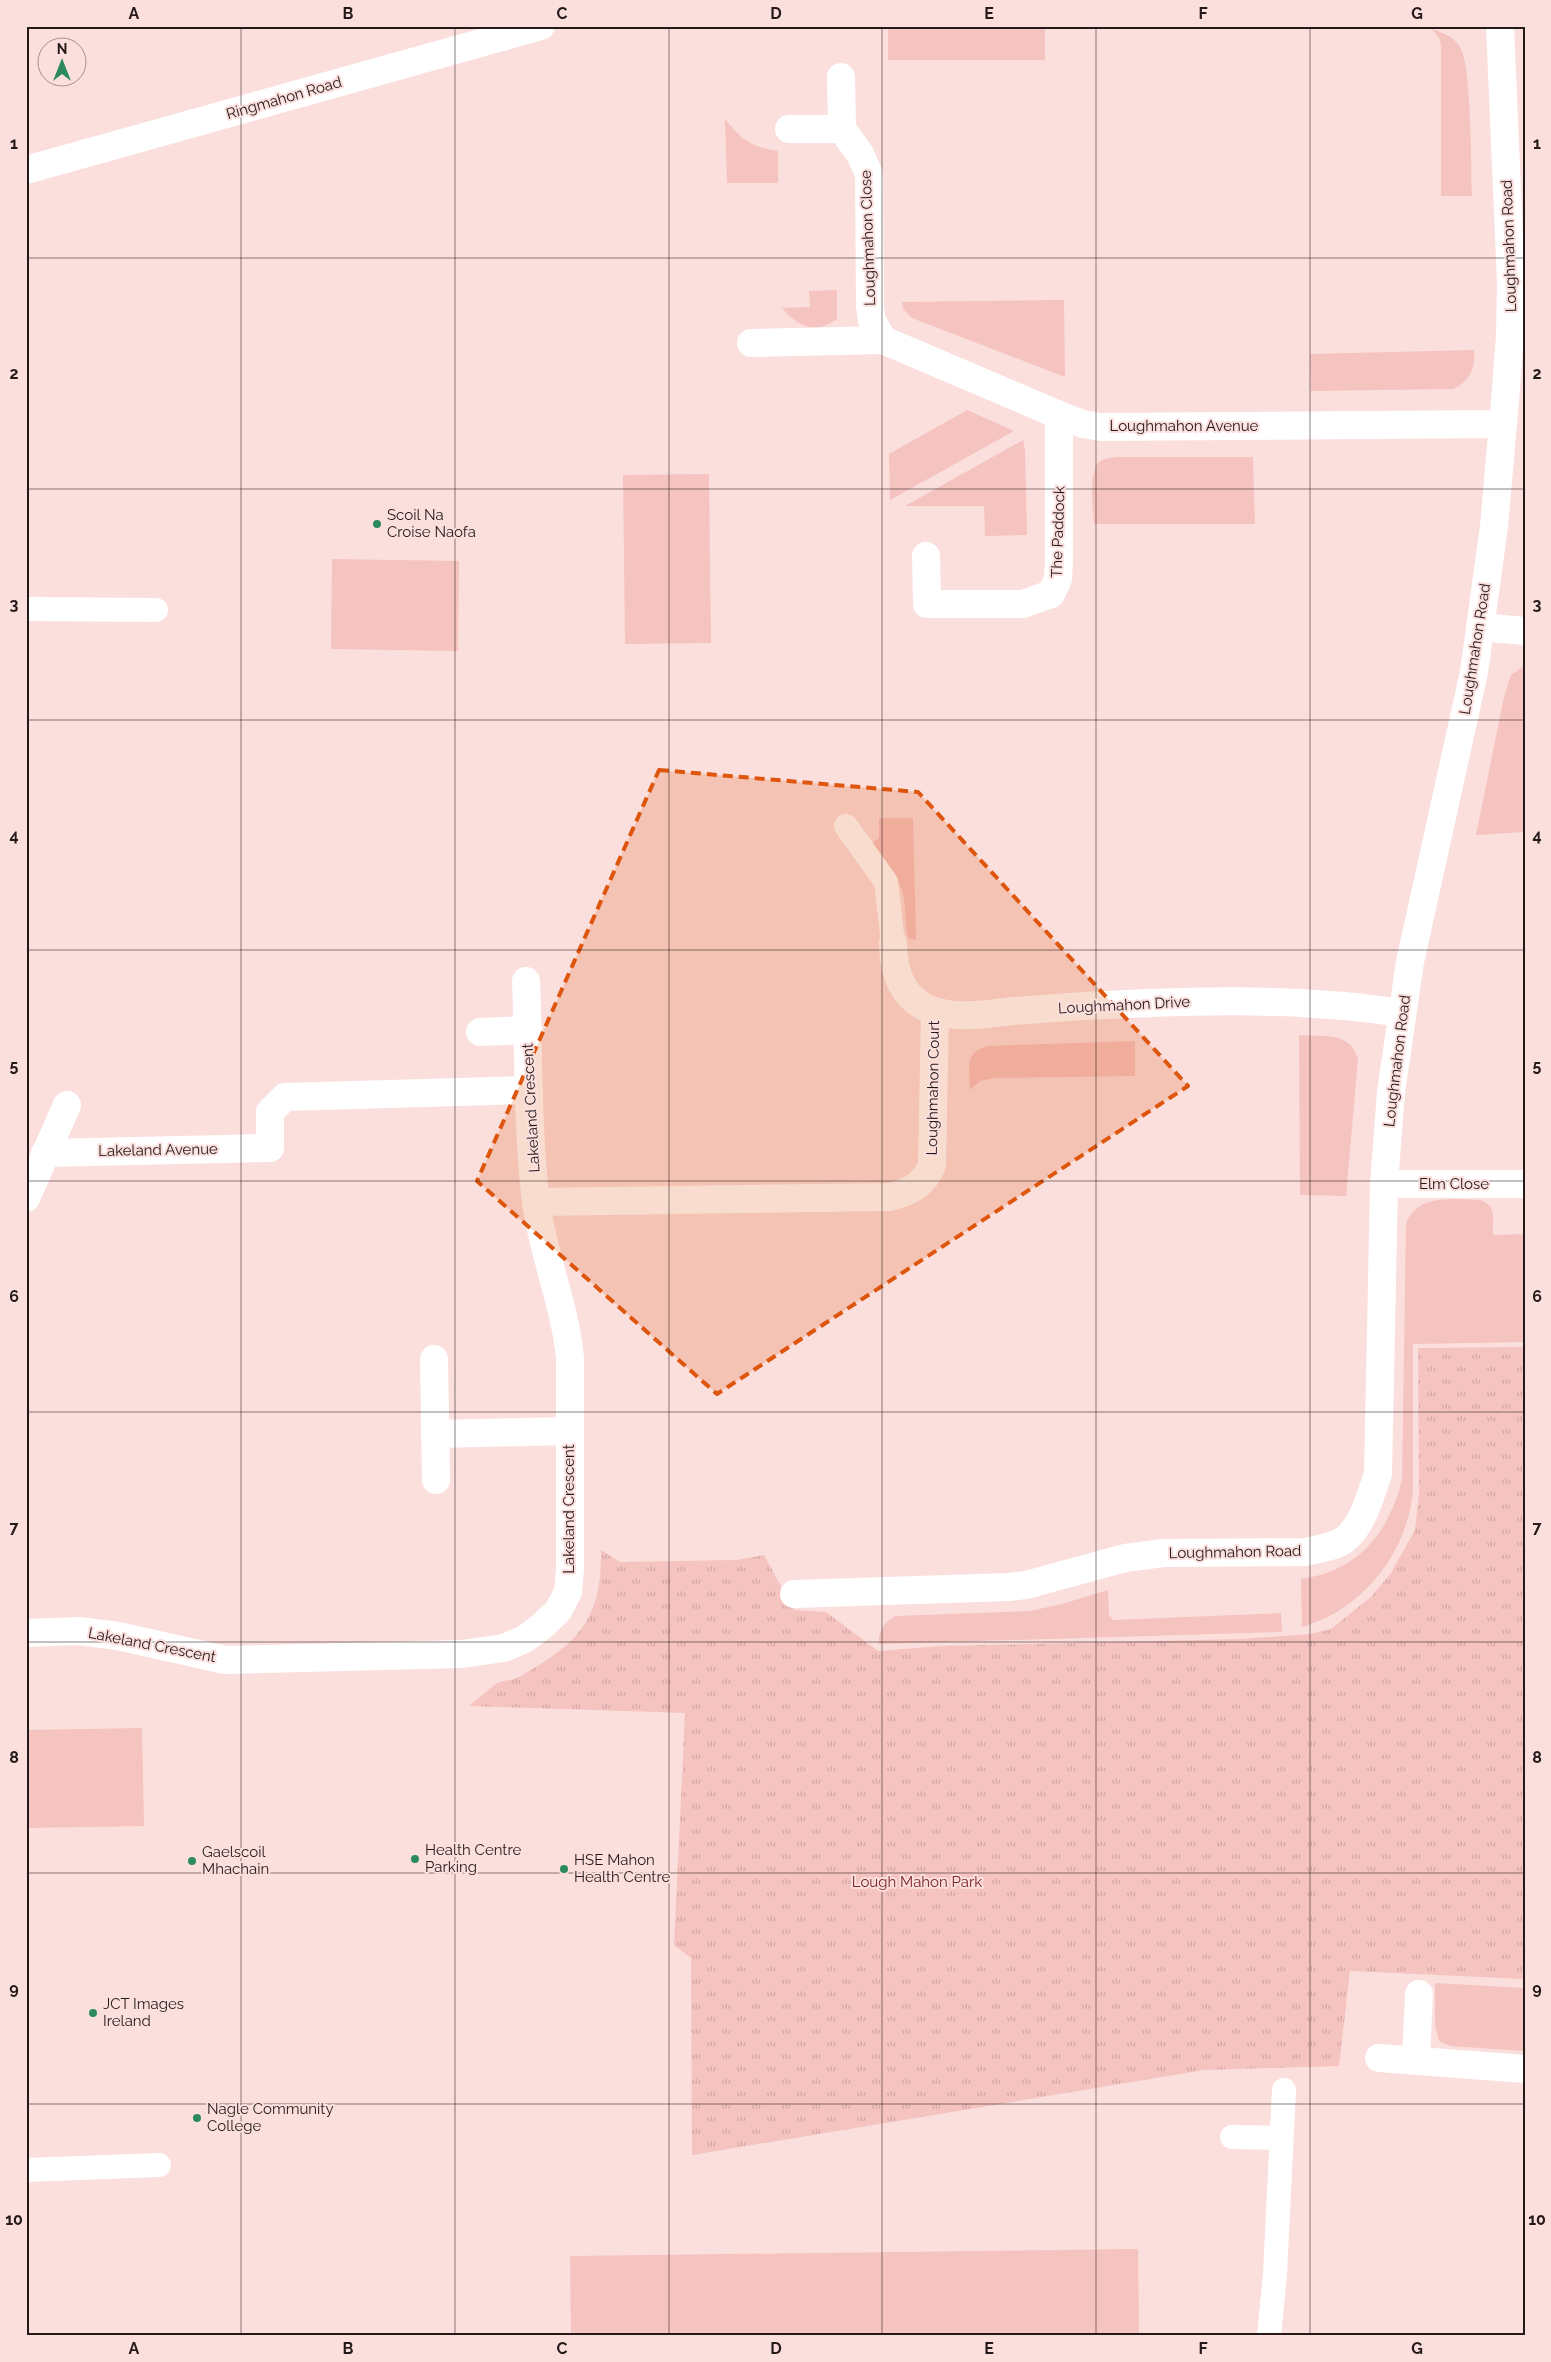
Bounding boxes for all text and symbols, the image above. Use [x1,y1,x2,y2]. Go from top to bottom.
text: A [129,4,140,23]
text: B [343,4,354,23]
text: C [557,4,568,23]
text: D [770,4,782,23]
text: E [984,4,994,23]
text: F [1198,4,1208,23]
text: G [1411,4,1423,23]
north arrow [38,38,88,88]
text: N [57,41,67,57]
street label: Ringmahon Road [224,73,344,123]
text: 1 [10,134,18,153]
text: 1 [1533,134,1541,153]
street label: Loughmahon Close [857,170,879,306]
street label: Loughmahon Road [1498,179,1520,313]
text: 2 [9,364,19,383]
text: 2 [1532,364,1542,383]
street label: Loughmahon Avenue [1110,417,1259,435]
street label: The Paddock [1047,486,1069,578]
place label: Scoil Na Croise Naofa [387,506,476,541]
marker: Scoil Na Croise Naofa [371,518,383,530]
street label: Loughmahon Road [1456,582,1494,716]
text: 3 [10,595,19,614]
text: 3 [1533,595,1542,614]
text: 4 [9,826,19,845]
text: 4 [1532,826,1542,845]
street label: Loughmahon Drive [1057,993,1191,1017]
street label: Loughmahon Road [1380,994,1414,1128]
street label: Loughmahon Court [923,1020,943,1156]
street label: Lakeland Crescent [519,1043,543,1173]
text: 5 [10,1056,19,1075]
text: 5 [1533,1056,1542,1075]
street label: Lakeland Avenue [98,1140,218,1160]
street label: Elm Close [1419,1175,1489,1193]
text: 6 [9,1287,19,1306]
text: 6 [1532,1287,1542,1306]
street label: Lakeland Crescent [560,1444,578,1574]
text: 7 [10,1518,19,1537]
text: 7 [1533,1518,1542,1537]
street label: Loughmahon Road [1169,1542,1301,1562]
street label: Lakeland Crescent [87,1624,217,1666]
text: 8 [9,1748,19,1767]
text: 8 [1532,1748,1542,1767]
place label: Health Centre Parking [425,1841,521,1876]
place label: Gaelscoil Mhachain [202,1843,269,1878]
place label: HSE Mahon Health Centre [574,1851,670,1886]
marker: Health Centre Parking [409,1853,421,1865]
marker: Gaelscoil Mhachain [186,1855,198,1867]
marker: HSE Mahon Health Centre [558,1863,570,1875]
park label: Lough Mahon Park [852,1873,982,1891]
text: 9 [9,1979,19,1998]
text: 9 [1532,1979,1542,1998]
place label: JCT Images Ireland [103,1995,184,2030]
marker: JCT Images Ireland [87,2007,99,2019]
place label: Nagle Community College [207,2100,334,2135]
marker: Nagle Community College [191,2112,203,2124]
text: 10 [5,2210,23,2229]
text: 10 [1528,2210,1546,2229]
text: A [129,2339,140,2358]
text: B [343,2339,354,2358]
text: C [557,2339,568,2358]
text: D [770,2339,782,2358]
text: E [984,2339,994,2358]
text: F [1198,2339,1208,2358]
text: G [1411,2339,1423,2358]

